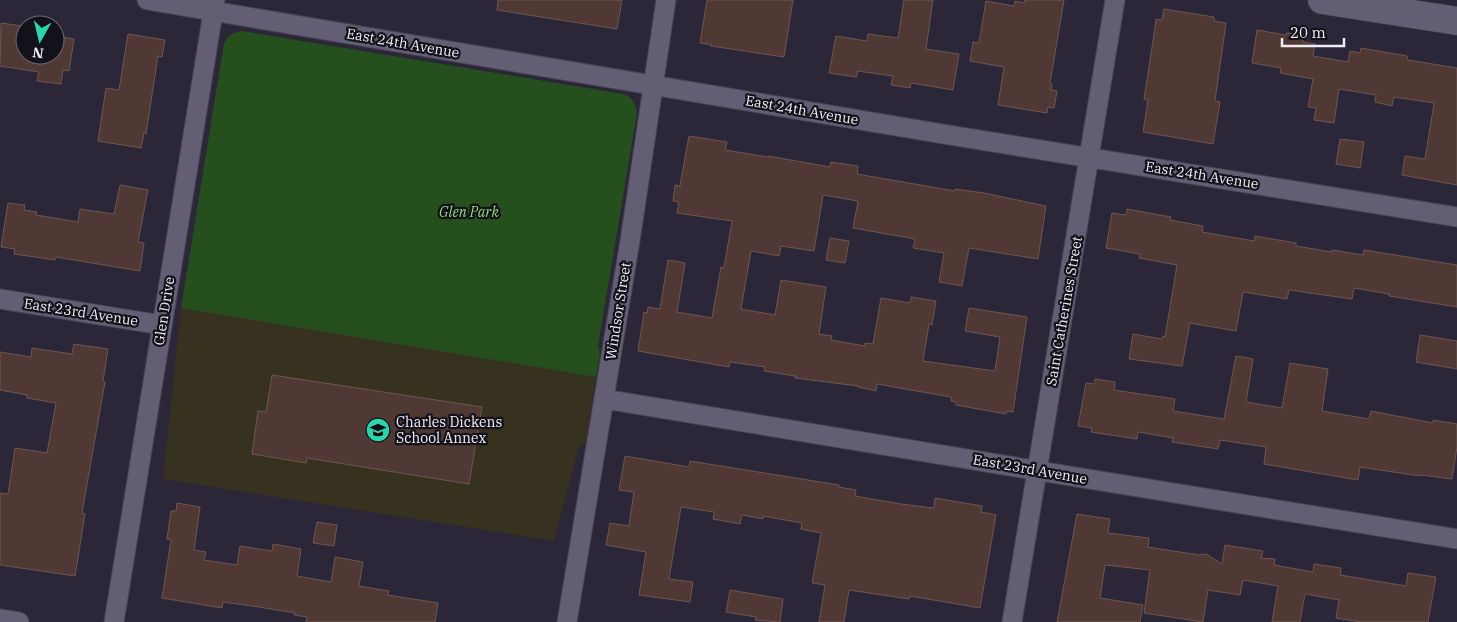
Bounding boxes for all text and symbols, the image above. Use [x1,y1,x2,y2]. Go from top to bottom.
north arrow [15,15,65,65]
scale bar [1282,15,1344,47]
text: 20 m [1290,23,1326,42]
street label: East 24th Avenue [345,24,461,62]
text: N [31,43,45,63]
street label: East 24th Avenue [744,91,860,129]
street label: East 24th Avenue [1144,157,1260,193]
park label: Glen Park [439,203,499,221]
street label: Saint Catherines Street [1042,235,1086,387]
street label: Windsor Street [601,261,635,361]
street label: Glen Drive [150,275,178,347]
street label: East 23rd Avenue [23,294,139,330]
place label: Charles Dickens School Annex [396,413,502,447]
school or university icon: Charles Dickens School Annex [365,417,391,443]
street label: East 23rd Avenue [972,450,1088,488]

